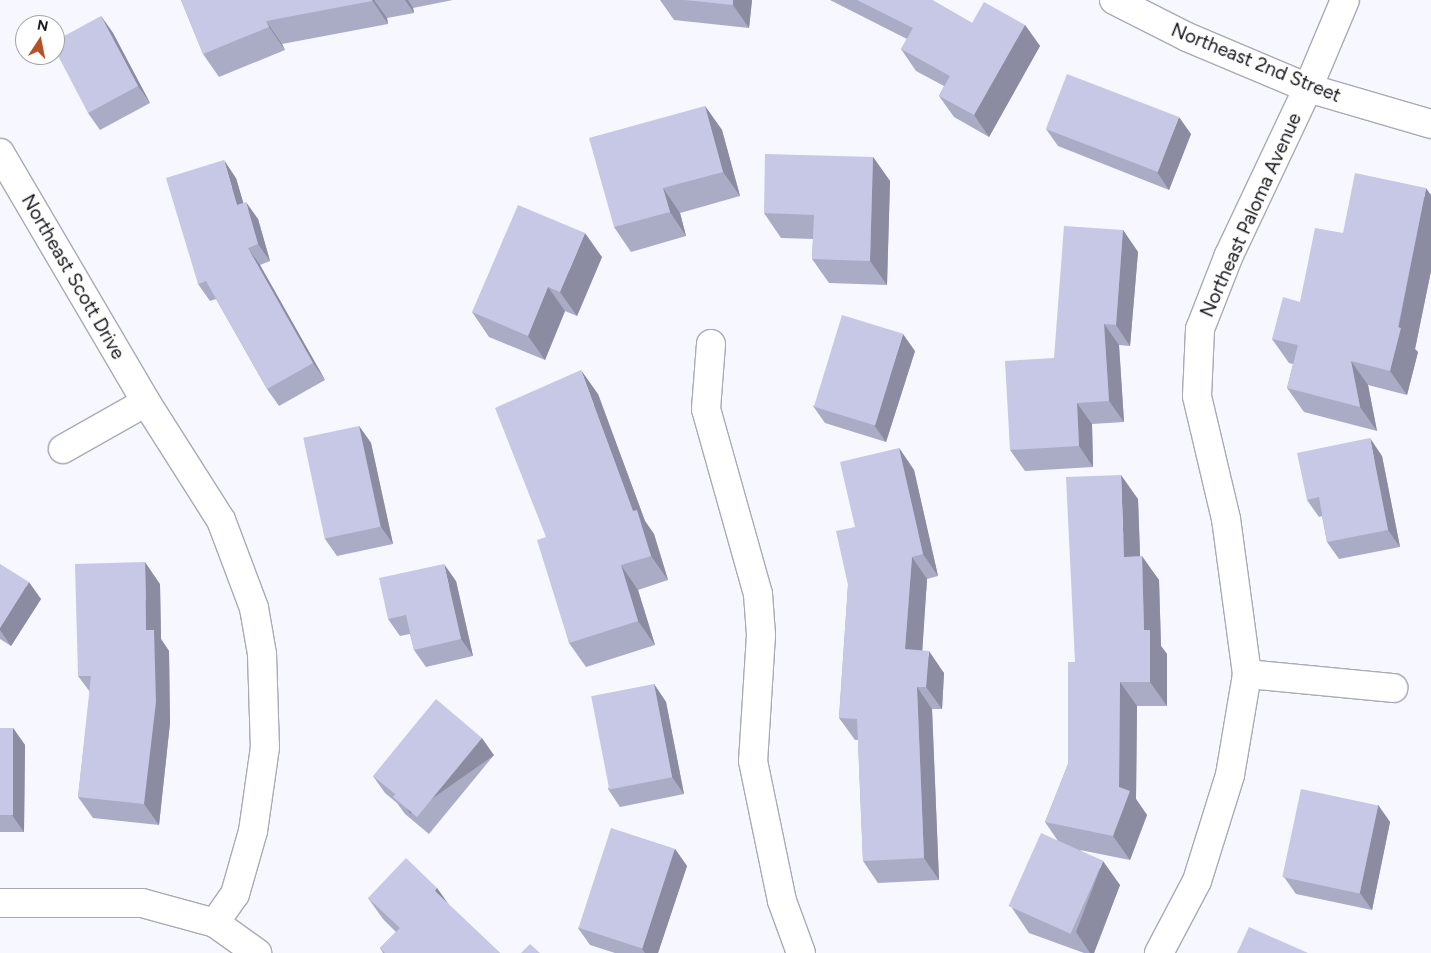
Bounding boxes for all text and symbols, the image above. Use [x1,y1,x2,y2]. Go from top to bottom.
north arrow [15,15,65,65]
text: N [36,16,50,35]
street label: Northeast 2nd Street [1168,19,1344,107]
street label: Northeast Paloma Avenue [1196,109,1306,321]
street label: Northeast Scott Drive [16,190,130,364]

